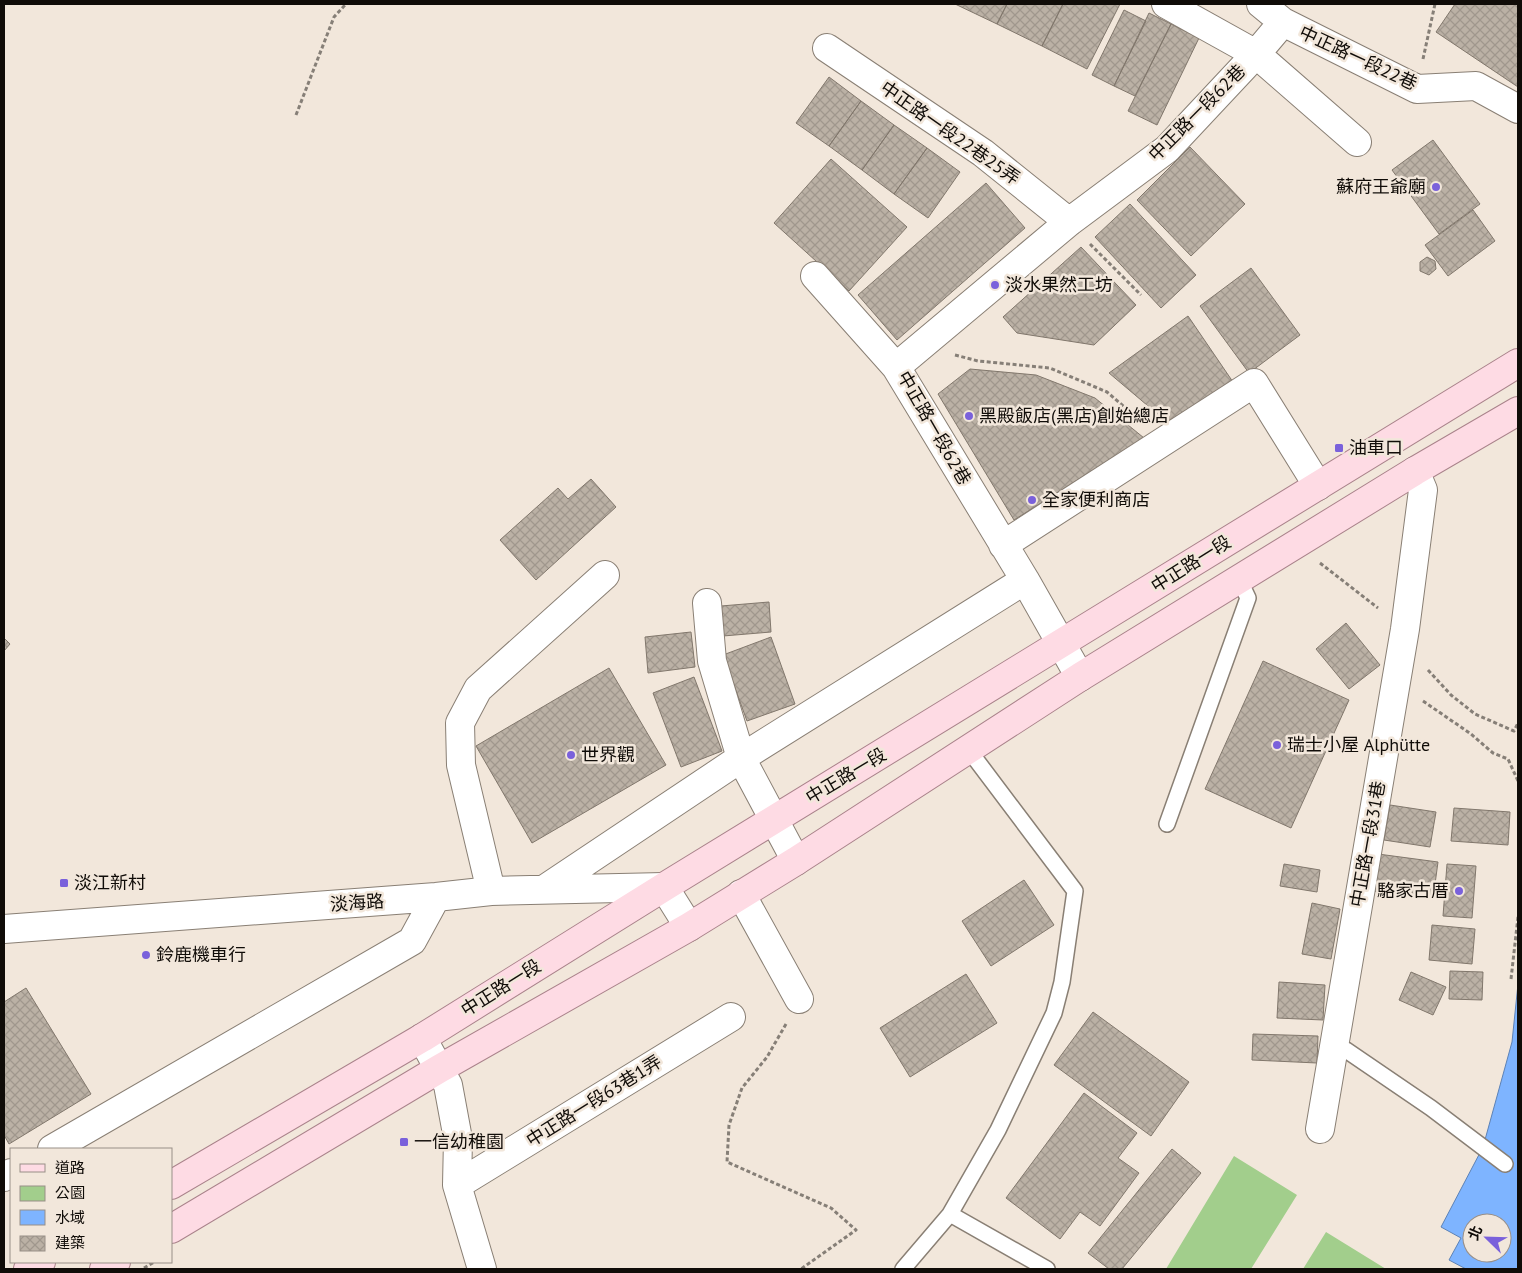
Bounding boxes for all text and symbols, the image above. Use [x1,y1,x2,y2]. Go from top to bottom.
street label: 中正路一段22巷 [1296,20,1421,95]
street label: 中正路一段62巷 [1143,59,1250,166]
street label: 中正路一段22巷25弄 [876,76,1025,189]
place label: 蘇府王爺廟 [1336,175,1426,198]
marker: 蘇府王爺廟 [1430,181,1442,193]
place label: 淡水果然工坊 [1005,273,1113,296]
marker: 淡水果然工坊 [989,279,1001,291]
street label: 中正路一段62巷 [893,367,976,489]
place label: 黑殿飯店(黑店)創始總店 [979,404,1169,427]
marker: 黑殿飯店(黑店)創始總店 [963,410,975,422]
place label: 油車口 [1349,436,1403,459]
marker: 油車口 [1333,442,1345,454]
place label: 全家便利商店 [1042,488,1150,511]
marker: 全家便利商店 [1026,494,1038,506]
street label: 中正路一段 [1146,530,1235,597]
place label: 瑞士小屋 Alphütte [1287,733,1430,756]
marker: 瑞士小屋 Alphütte [1271,739,1283,751]
place label: 世界觀 [581,743,635,766]
street label: 中正路一段 [801,743,890,809]
marker: 世界觀 [565,749,577,761]
street label: 中正路一段31巷 [1345,779,1390,909]
place label: 淡江新村 [74,871,146,894]
marker: 淡江新村 [58,877,70,889]
place label: 駱家古厝 [1377,879,1449,902]
marker: 駱家古厝 [1453,885,1465,897]
street label: 淡海路 [329,889,385,916]
place label: 鈴鹿機車行 [156,943,246,966]
marker: 鈴鹿機車行 [140,949,152,961]
street label: 中正路一段 [456,954,545,1021]
street label: 中正路一段63巷1弄 [522,1050,666,1152]
place label: 一信幼稚園 [414,1130,504,1153]
marker: 一信幼稚園 [398,1136,410,1148]
legend [10,1148,172,1263]
text: 道路 [55,1158,85,1177]
text: 公園 [55,1183,85,1202]
text: 水域 [55,1208,85,1227]
north arrow [1462,1213,1512,1263]
text: 北 [1464,1223,1486,1243]
text: 建築 [55,1233,85,1252]

